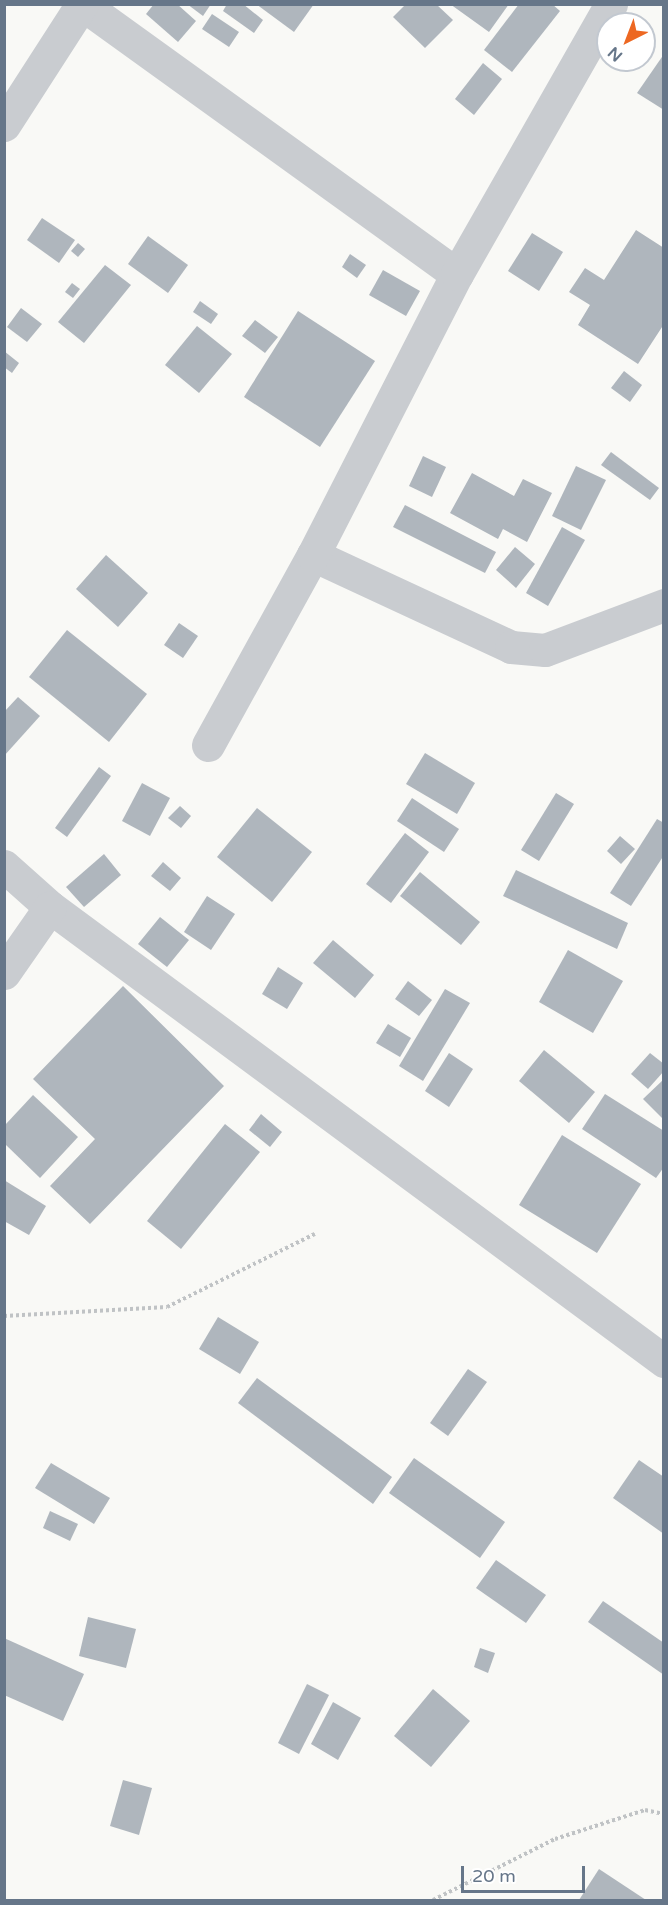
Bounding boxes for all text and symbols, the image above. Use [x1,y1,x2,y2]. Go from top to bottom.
north arrow [596,12,656,72]
text: N [604,42,627,66]
scale bar [464,1854,588,1892]
text: 20 m [472,1865,516,1887]

